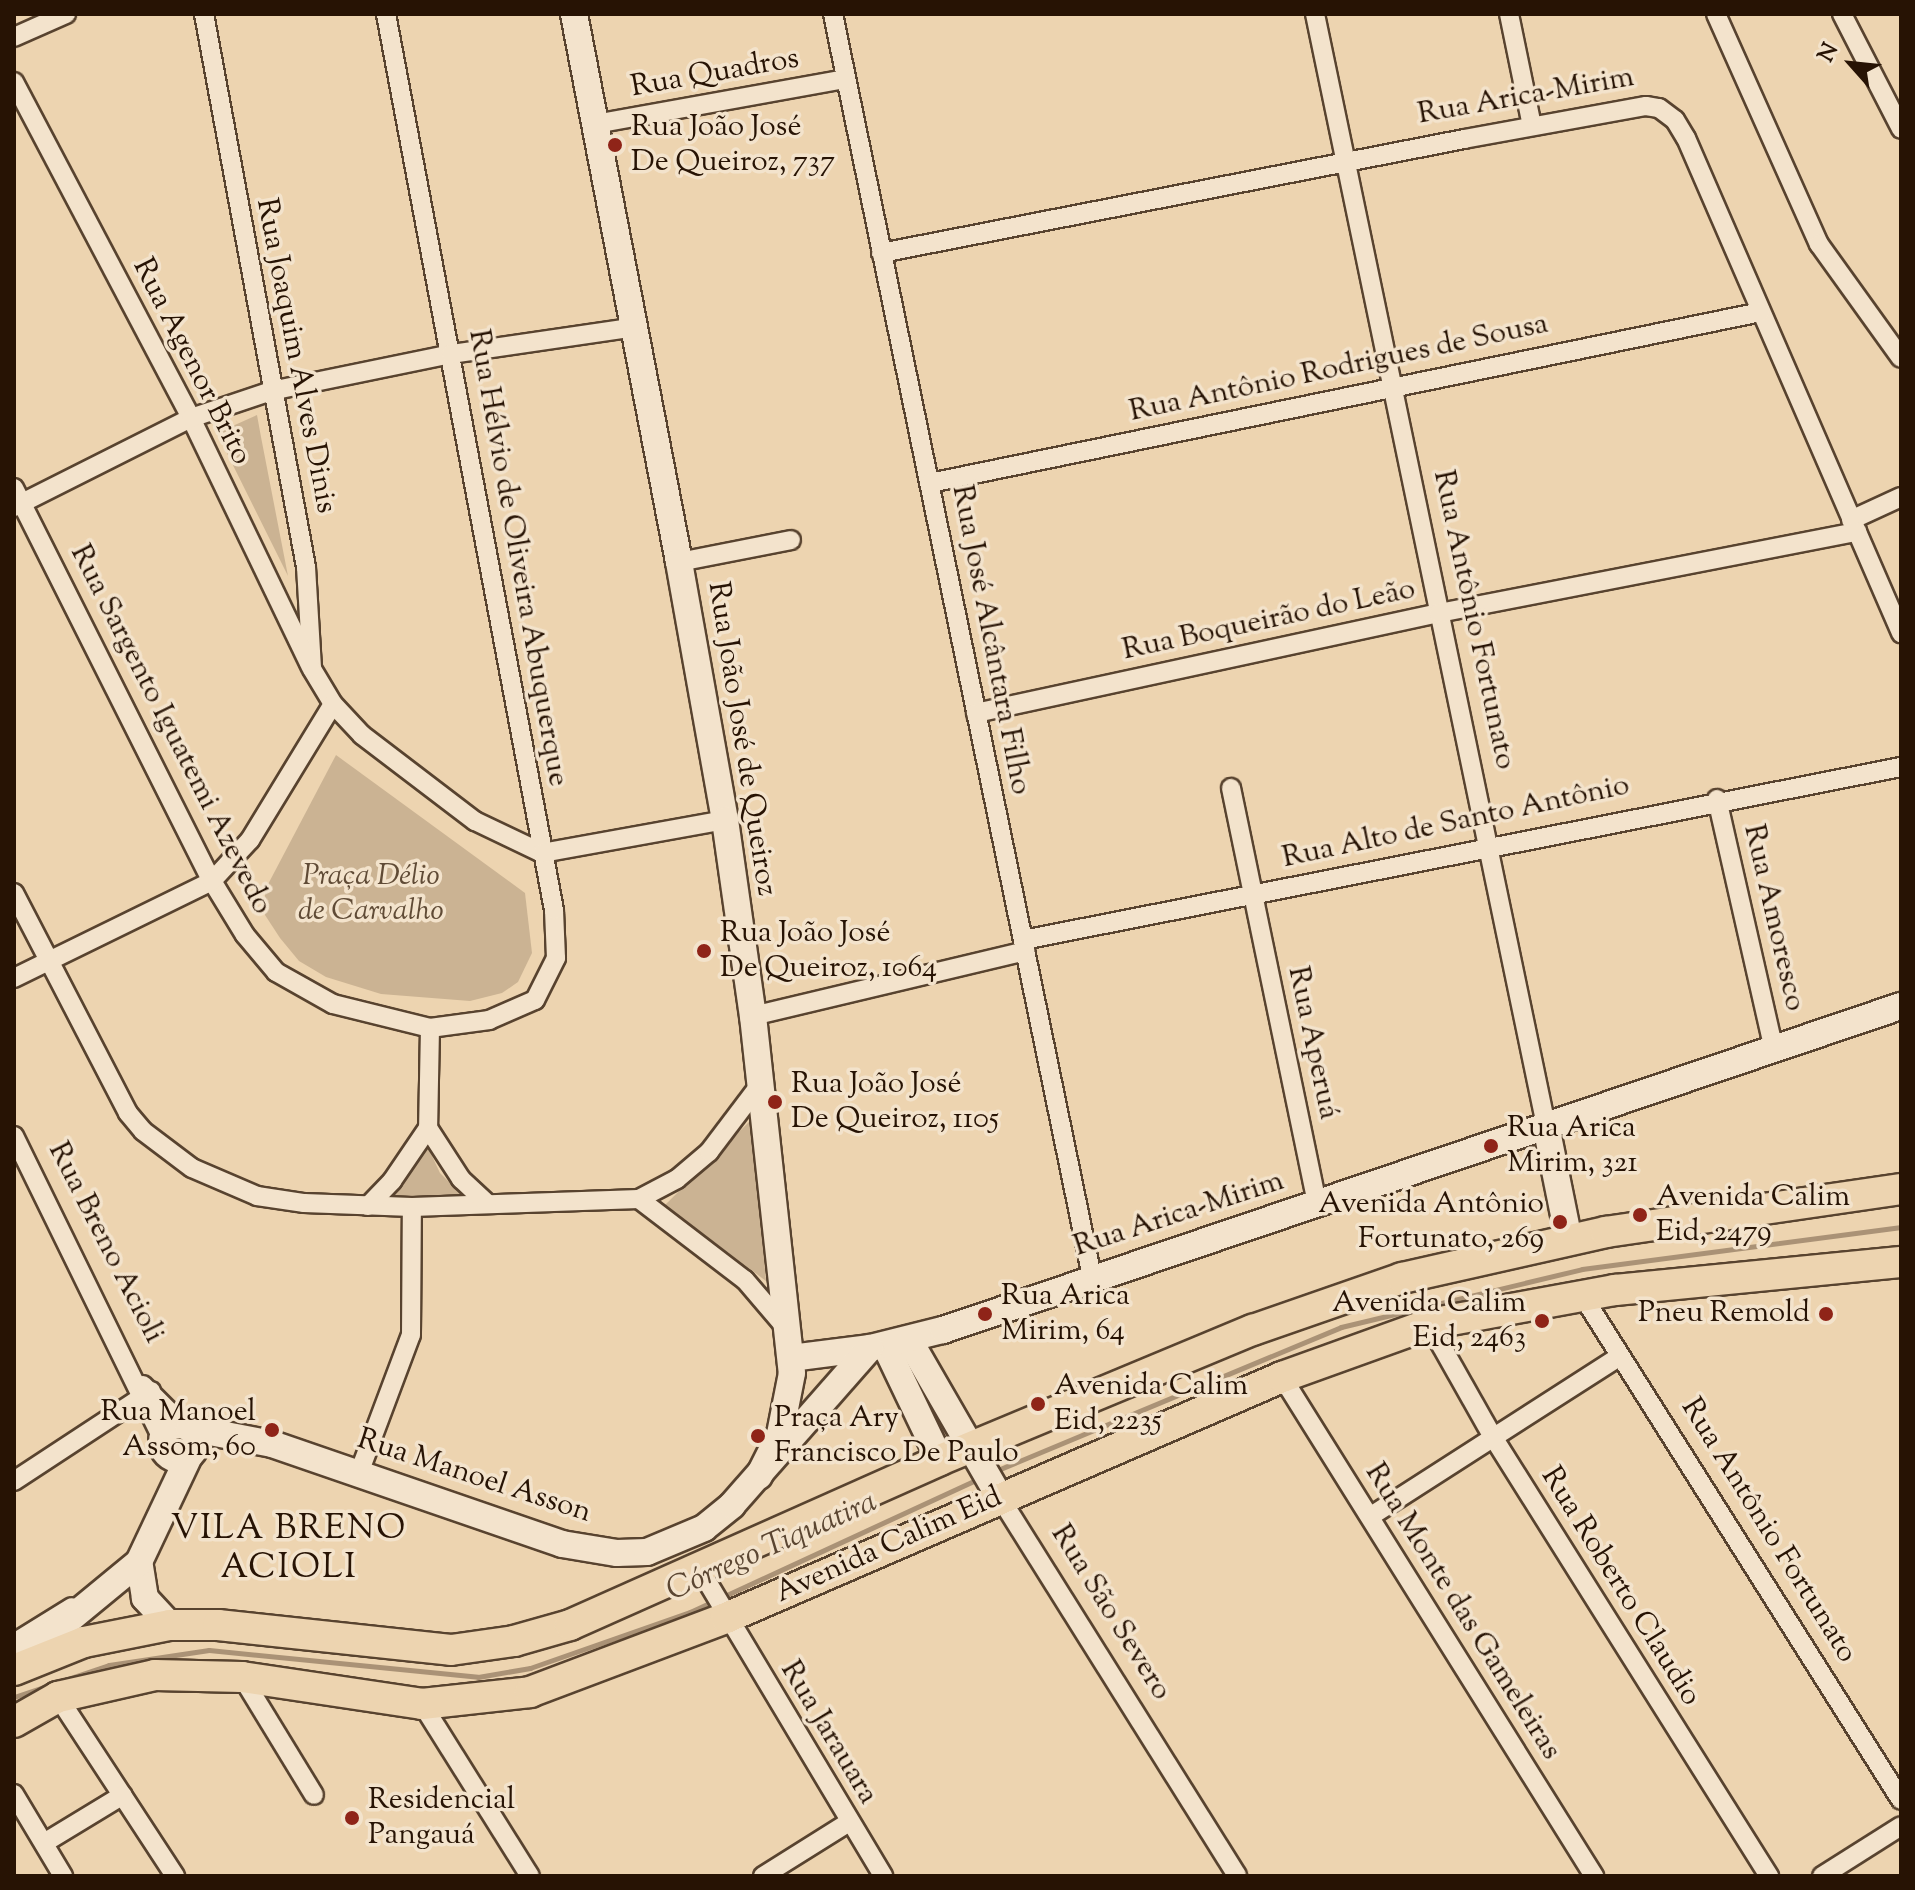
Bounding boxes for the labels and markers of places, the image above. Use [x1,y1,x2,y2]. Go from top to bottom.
place label: Rua João José De Queiroz, 737 [631,110,835,180]
marker: Rua João José De Queiroz, 737 [606,136,624,154]
place label: Rua João José De Queiroz, 1064 [720,916,937,986]
marker: Rua João José De Queiroz, 1064 [695,942,713,960]
place label: Rua João José De Queiroz, 1105 [791,1067,999,1138]
marker: Rua João José De Queiroz, 1105 [766,1093,784,1111]
place label: Rua Arica Mirim, 321 [1507,1111,1638,1182]
marker: Rua Arica Mirim, 321 [1482,1137,1500,1155]
place label: Avenida Calim Eid, 2479 [1656,1180,1850,1250]
place label: Avenida Antônio Fortunato, 269 [1318,1187,1544,1258]
marker: Avenida Calim Eid, 2479 [1631,1206,1649,1224]
marker: Avenida Antônio Fortunato, 269 [1551,1213,1569,1231]
place label: Rua Arica Mirim, 64 [1001,1279,1130,1350]
place label: Avenida Calim Eid, 2463 [1332,1286,1526,1356]
place label: Pneu Remold [1638,1296,1810,1332]
marker: Rua Arica Mirim, 64 [976,1305,994,1323]
marker: Pneu Remold [1817,1305,1835,1323]
marker: Avenida Calim Eid, 2463 [1533,1312,1551,1330]
place label: Avenida Calim Eid, 2235 [1054,1369,1248,1440]
place label: Rua Manoel Assom, 60 [100,1395,256,1466]
marker: Avenida Calim Eid, 2235 [1029,1395,1047,1413]
place label: Praça Ary Francisco De Paulo [774,1401,1019,1472]
marker: Rua Manoel Assom, 60 [263,1421,281,1439]
marker: Praça Ary Francisco De Paulo [749,1427,767,1445]
place label: Residencial Pangauá [368,1783,515,1854]
marker: Residencial Pangauá [343,1809,361,1827]

